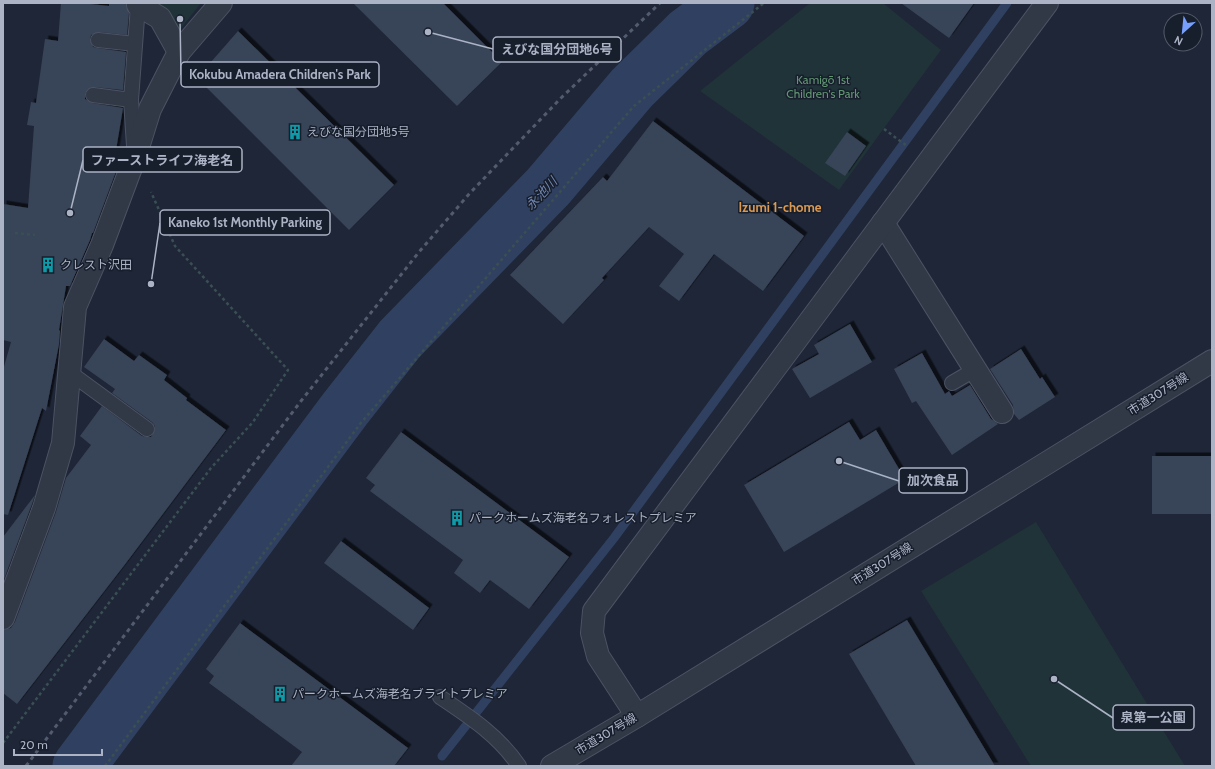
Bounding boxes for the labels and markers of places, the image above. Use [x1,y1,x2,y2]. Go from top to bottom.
callout: えびな国分団地6号 [493,37,621,62]
callout: Kokubu Amadera Children's Park [181,62,379,87]
building icon: えびな国分団地5号 [286,123,304,141]
place label: えびな国分団地5号 [307,124,410,139]
callout: ファーストライフ海老名 [83,147,242,172]
callout: Kaneko 1st Monthly Parking [160,210,330,235]
building icon: クレスト沢田 [39,256,57,274]
place label: クレスト沢田 [60,257,132,272]
callout: 加次食品 [899,468,967,493]
building icon: パークホームズ海老名フォレストプレミア [448,509,466,527]
place label: パークホームズ海老名フォレストプレミア [469,510,697,525]
building icon: パークホームズ海老名ブライトプレミア [271,685,289,703]
place label: パークホームズ海老名ブライトプレミア [292,686,508,701]
callout: 泉第一公園 [1113,705,1194,730]

